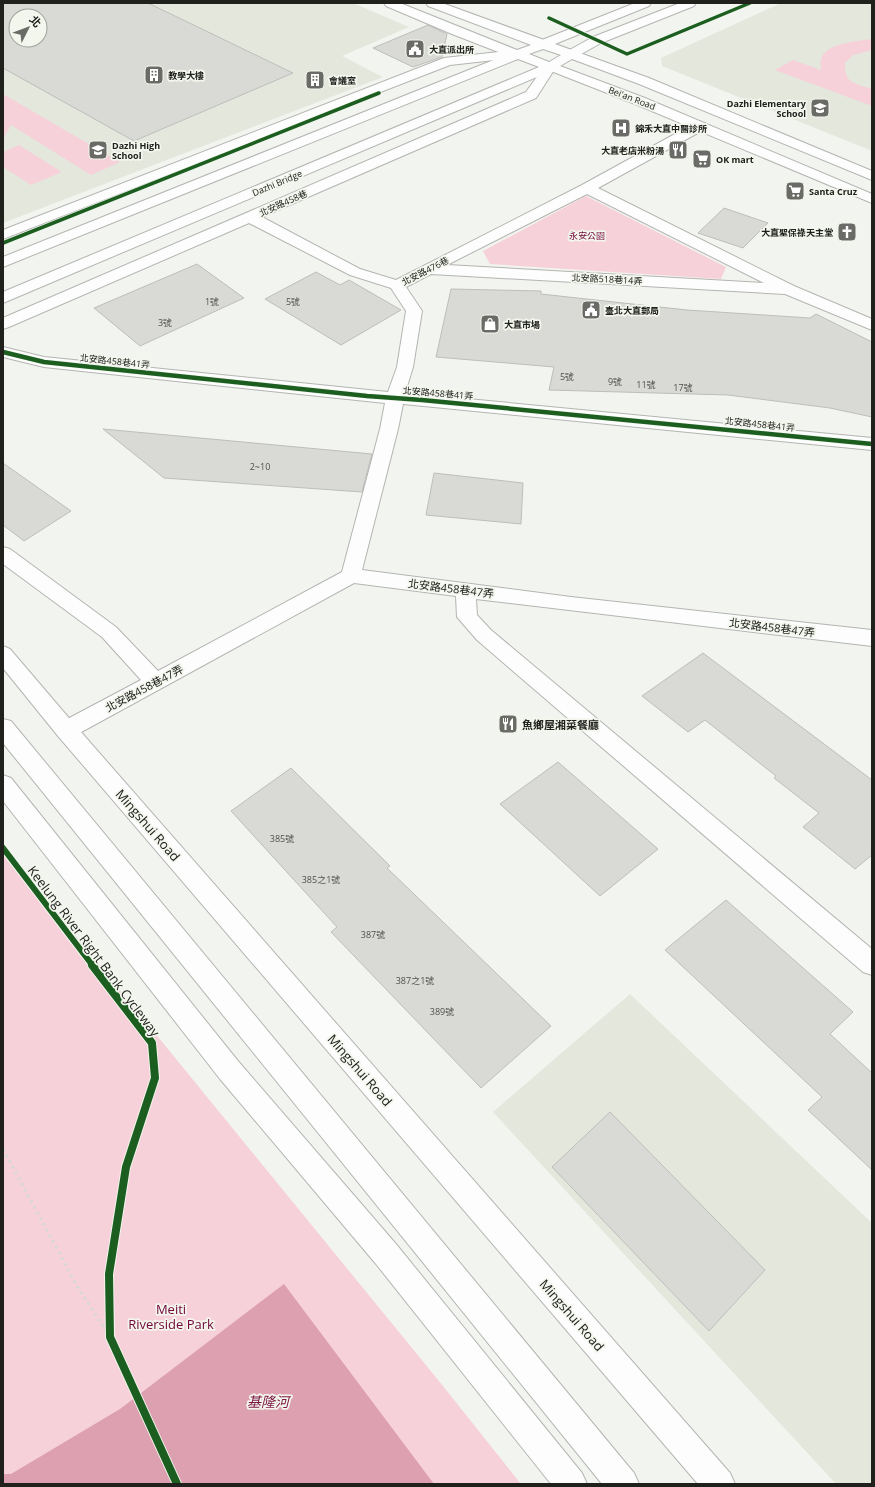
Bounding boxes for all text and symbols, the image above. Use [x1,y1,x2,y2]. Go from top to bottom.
north arrow [8,8,48,48]
text: 北 [27,12,45,30]
public building icon: 大直派出所 [404,38,426,60]
place label: 大直派出所 [429,43,474,56]
building icon: 教學大樓 [143,64,165,86]
place label: 教學大樓 [168,69,204,82]
building icon: 會議室 [304,69,326,91]
place label: 會議室 [329,74,356,87]
street label: Bei'an Road [607,83,657,113]
place label: Dazhi Elementary School [727,97,807,120]
school or university icon: Dazhi Elementary School [809,97,831,119]
hospital icon: 錦禾大直中醫診所 [610,117,632,139]
place label: 錦禾大直中醫診所 [635,122,707,135]
school or university icon: Dazhi High School [87,139,109,161]
place label: Dazhi High School [112,139,160,162]
restaurant icon: 大直老店米粉湯 [667,139,689,161]
place label: 大直老店米粉湯 [601,144,664,157]
supermarket icon: OK mart [691,148,713,170]
place label: OK mart [716,153,754,166]
street label: Dazhi Bridge [250,167,304,199]
supermarket icon: Santa Cruz [784,180,806,202]
place label: Santa Cruz [809,185,858,198]
street label: 北安路458巷 [257,187,309,219]
church icon: 大直聖保祿天主堂 [836,221,858,243]
place label: 大直聖保祿天主堂 [761,226,833,239]
park label: 永安公園 [569,229,605,242]
street label: 北安路476巷 [399,254,451,288]
street label: 北安路518巷14弄 [571,271,643,287]
house number: 1號 [205,295,219,308]
house number: 5號 [286,295,300,308]
public building icon: 臺北大直郵局 [580,299,602,321]
place label: 臺北大直郵局 [605,304,659,317]
shop icon: 大直市場 [479,313,501,335]
house number: 3號 [158,316,172,329]
place label: 大直市場 [504,318,540,331]
street label: 北安路458巷41弄 [79,351,151,371]
house number: 5號 [560,370,574,383]
house number: 9號 [608,375,622,388]
house number: 11號 [636,378,656,391]
house number: 17號 [673,381,693,394]
street label: 北安路458巷41弄 [402,383,474,403]
street label: 北安路458巷41弄 [724,414,796,434]
house number: 2~10 [250,460,270,473]
street label: 北安路458巷47弄 [407,575,495,601]
street label: 北安路458巷47弄 [728,614,816,640]
street label: 北安路458巷47弄 [102,661,186,715]
restaurant icon: 魚鄉屋湘菜餐廳 [497,713,519,735]
place label: 魚鄉屋湘菜餐廳 [522,717,599,732]
street label: Mingshui Road [112,785,184,865]
house number: 385號 [270,832,294,845]
street label: Keelung River Right Bank Cycleway [24,862,165,1040]
house number: 385之1號 [302,873,340,886]
house number: 387號 [361,928,385,941]
house number: 387之1號 [396,974,434,987]
house number: 389號 [430,1005,454,1018]
street label: Mingshui Road [324,1030,396,1110]
street label: Mingshui Road [536,1275,608,1355]
park label: Meiti Riverside Park [128,1300,214,1333]
water label: 基隆河 [247,1392,292,1411]

